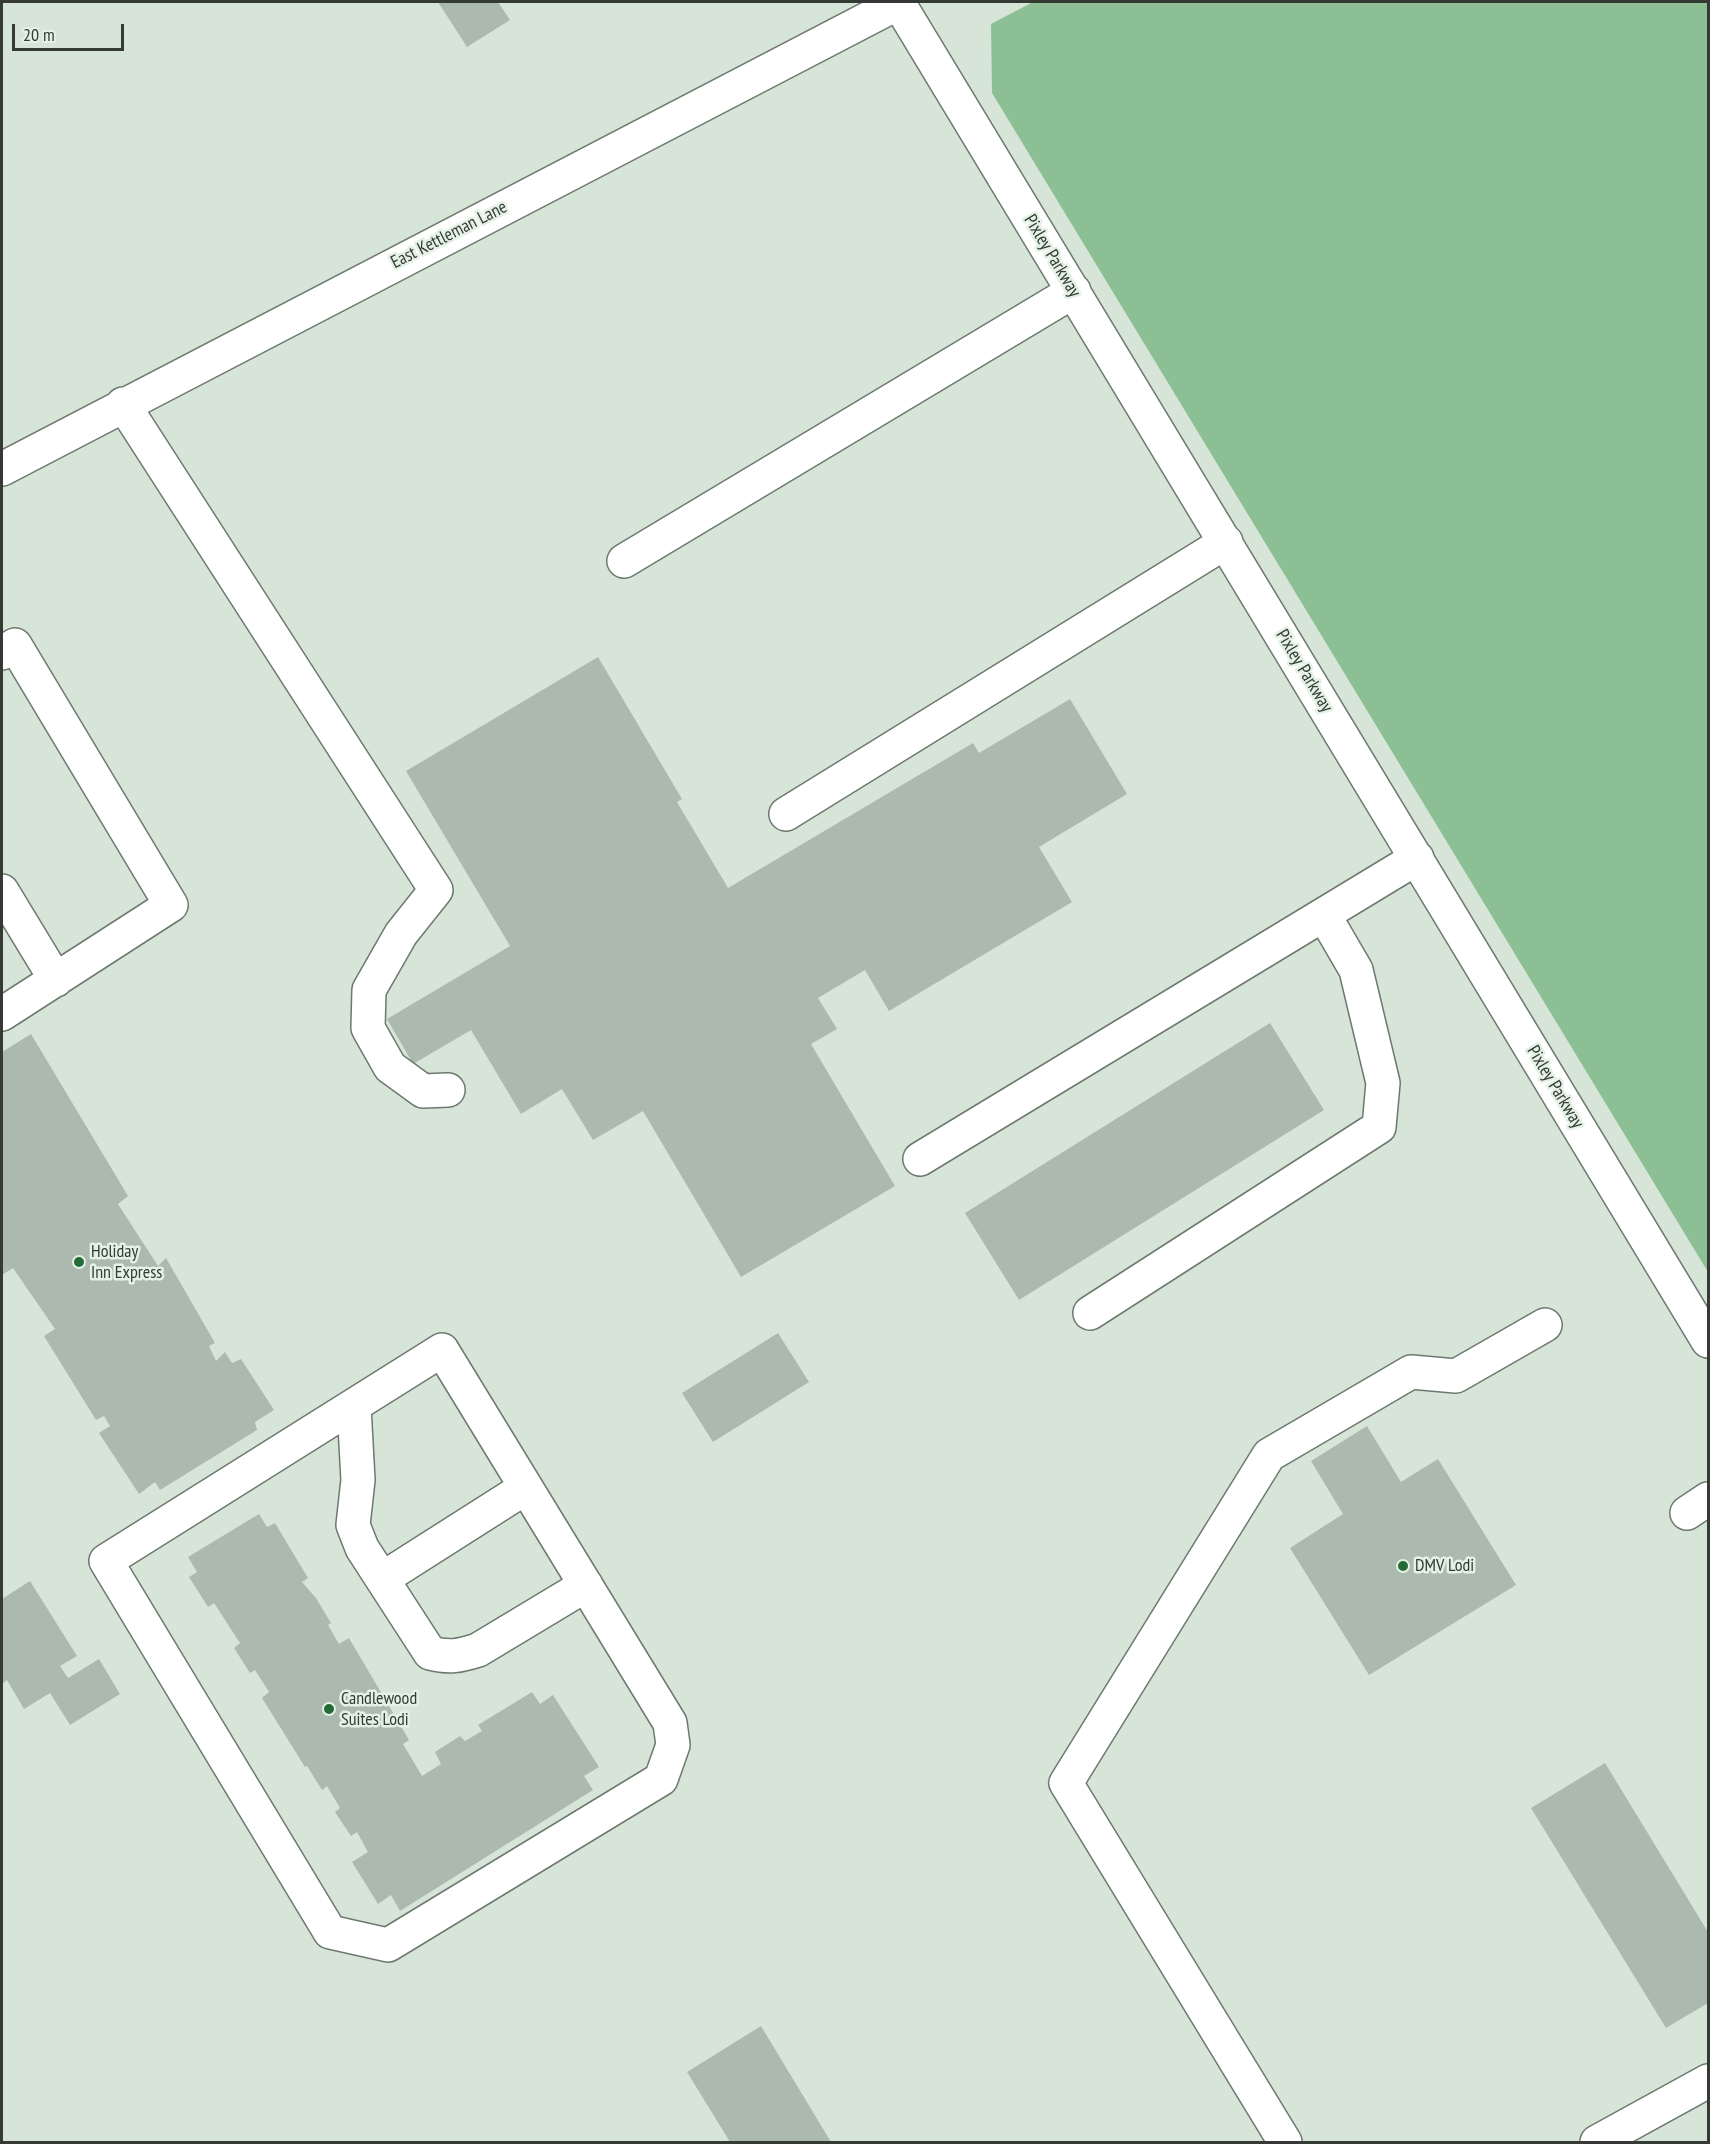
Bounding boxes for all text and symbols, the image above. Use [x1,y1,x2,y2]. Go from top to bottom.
scale bar [15,12,128,50]
text: 20 m [23,23,55,46]
street label: East Kettleman Lane [387,196,511,274]
street label: Pixley Parkway [1019,211,1085,301]
street label: Pixley Parkway [1271,626,1337,716]
street label: Pixley Parkway [1522,1042,1588,1132]
place label: Holiday Inn Express [91,1241,162,1284]
marker: Holiday Inn Express [72,1255,86,1269]
place label: DMV Lodi [1415,1555,1474,1577]
marker: DMV Lodi [1396,1559,1410,1573]
place label: Candlewood Suites Lodi [341,1688,417,1730]
marker: Candlewood Suites Lodi [322,1702,336,1716]

